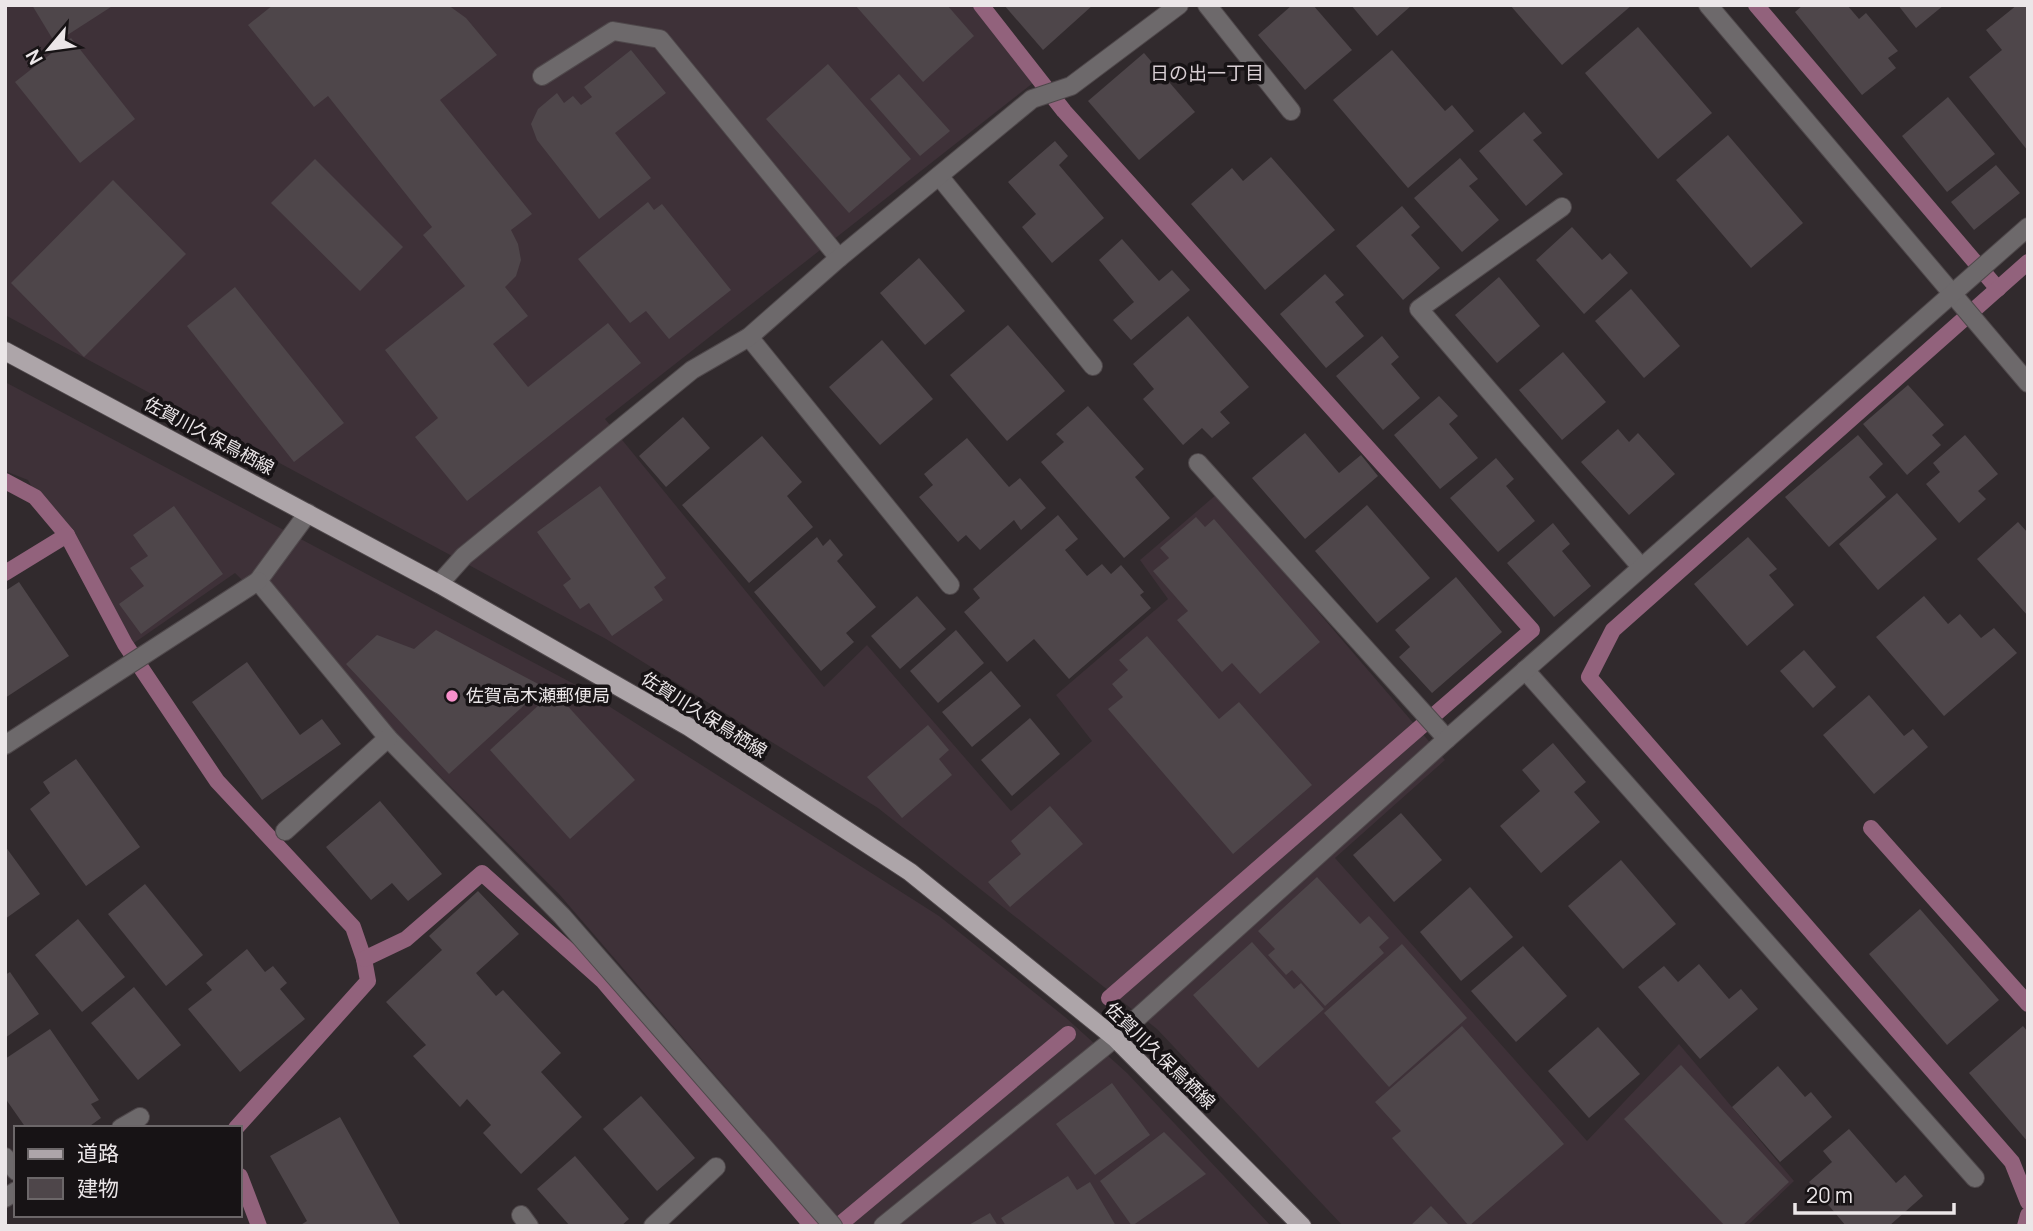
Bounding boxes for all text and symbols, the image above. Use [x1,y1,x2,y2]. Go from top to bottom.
north arrow [14,14,84,84]
text: N [19,45,49,70]
district label: 日の出一丁目 [1150,60,1264,86]
street label: 佐賀川久保鳥栖線 [140,391,279,480]
street label: 佐賀川久保鳥栖線 [637,666,772,762]
place label: 佐賀高木瀬郵便局 [466,683,610,707]
marker: 佐賀高木瀬郵便局 [444,688,460,704]
street label: 佐賀川久保鳥栖線 [1101,997,1221,1114]
legend [14,1126,242,1217]
text: 道路 [77,1139,119,1167]
scale bar [1795,1172,1954,1216]
text: 建物 [77,1174,119,1202]
text: 20 m [1806,1181,1853,1209]

